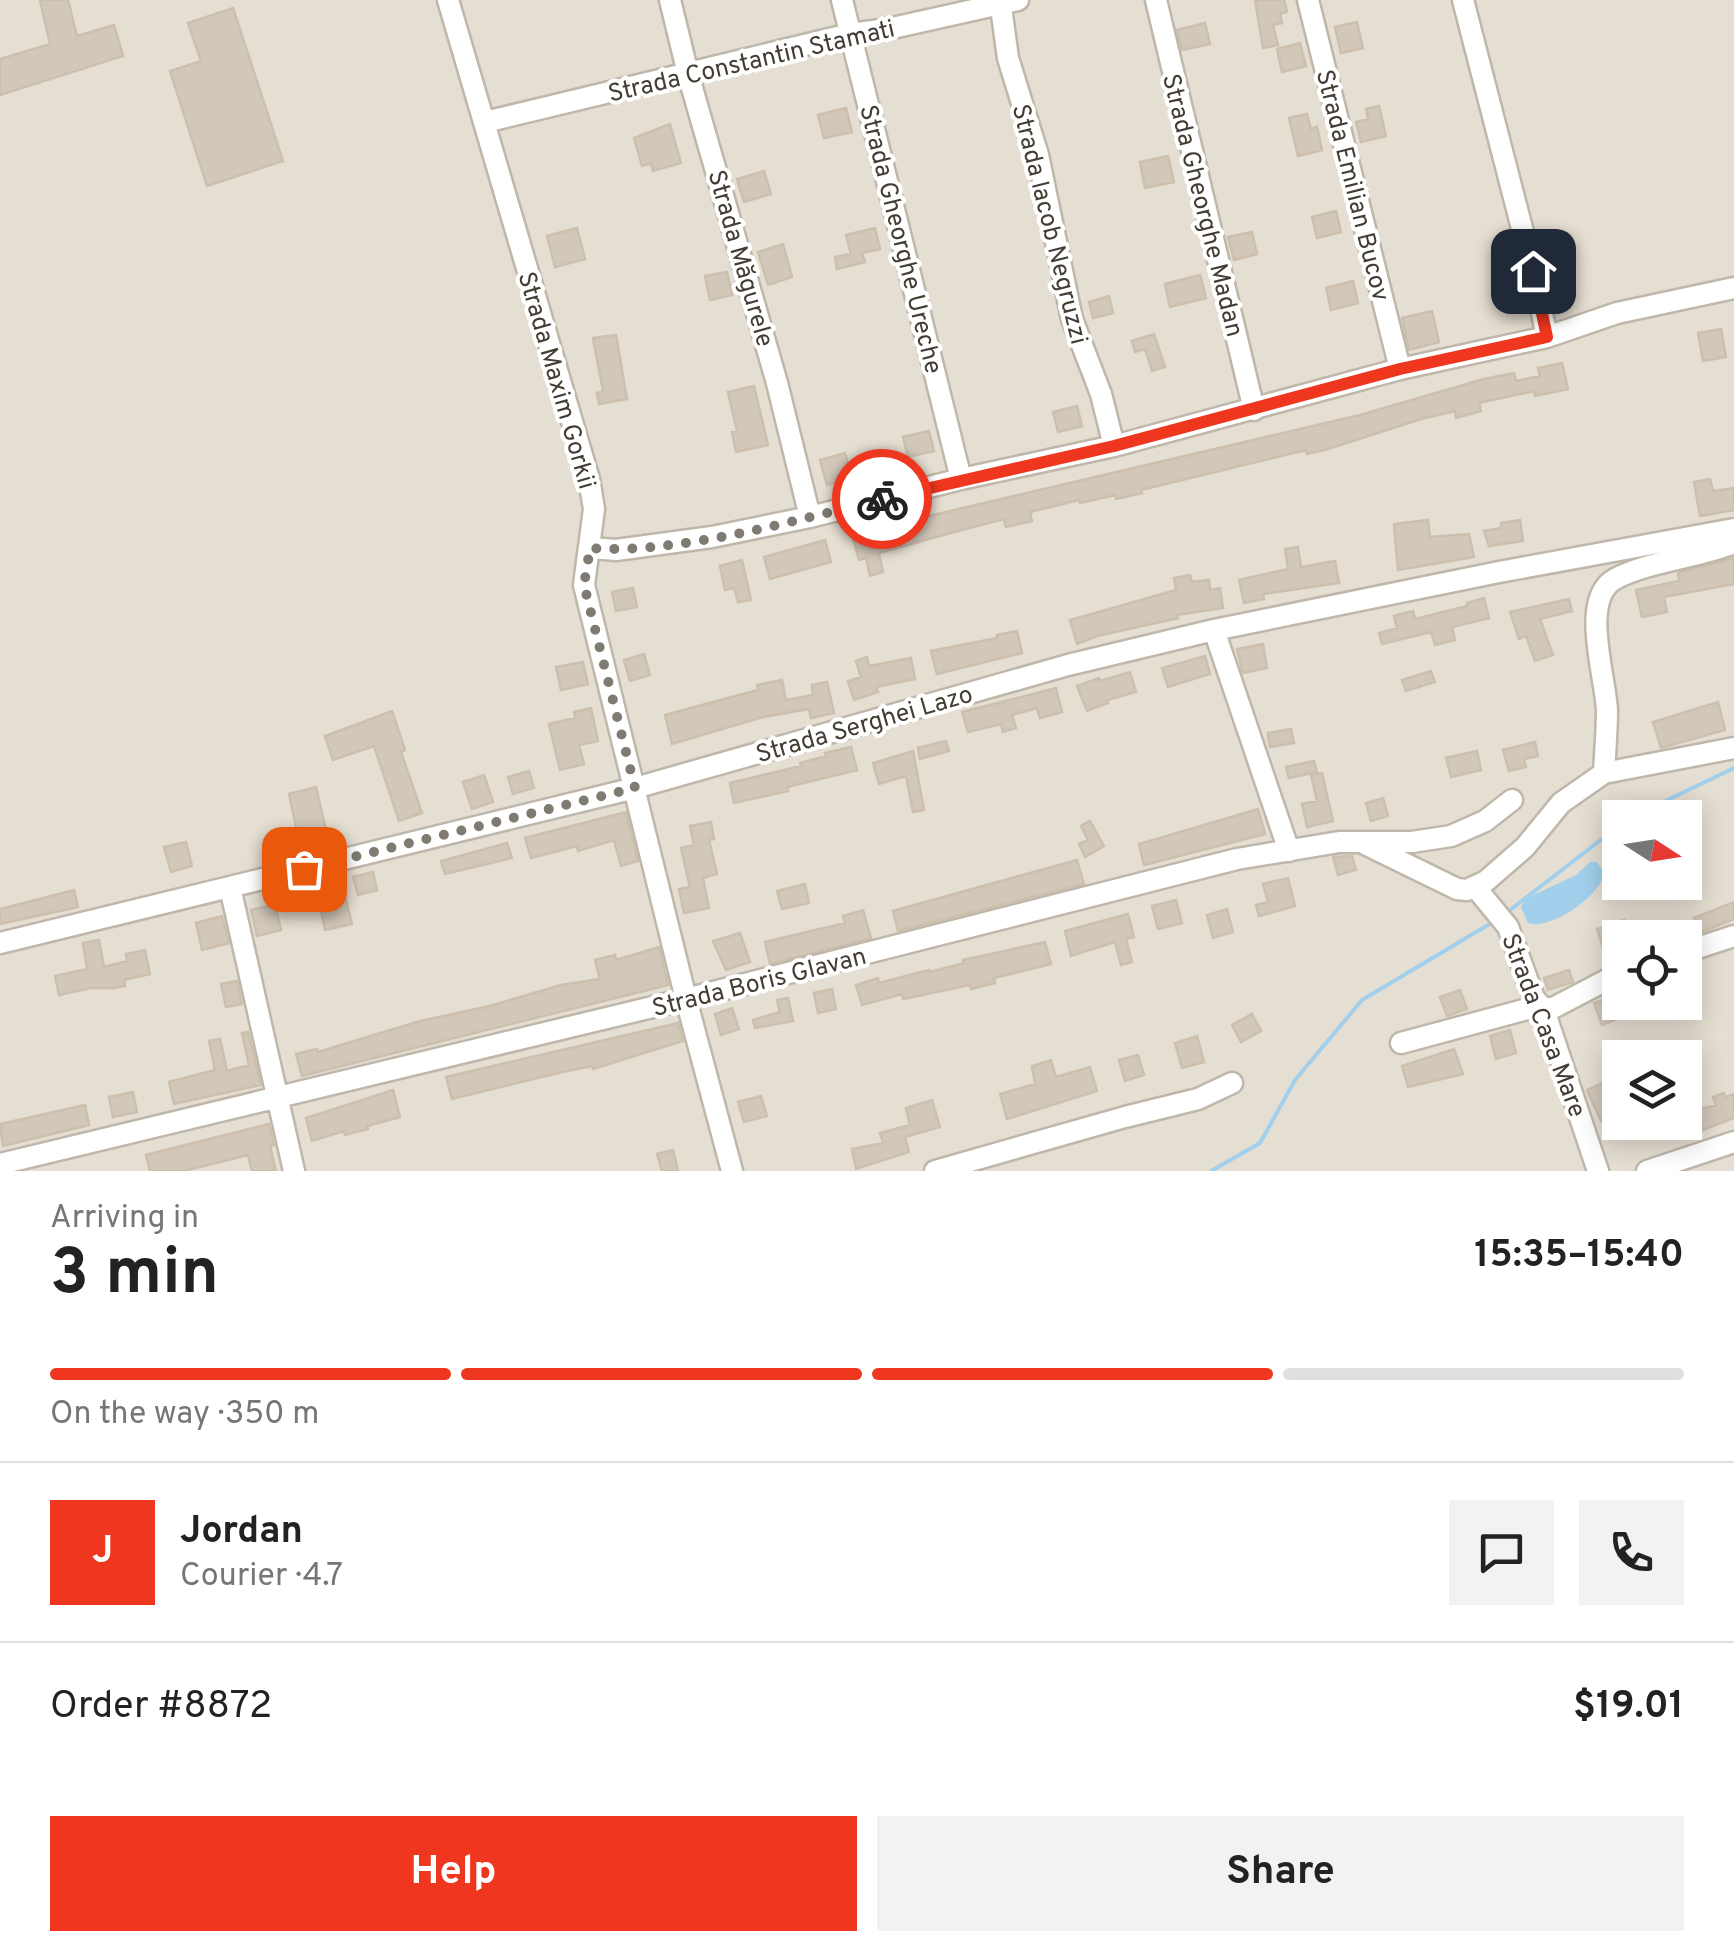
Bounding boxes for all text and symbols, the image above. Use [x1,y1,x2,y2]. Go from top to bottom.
street label: Strada Constantin Stamati [605,14,898,111]
street label: Strada Emilian Bucov [1307,67,1395,305]
street label: Strada Gheorghe Madan [1153,71,1249,340]
street label: Strada Iacob Negruzzi [1003,101,1093,348]
street label: Strada Gheorghe Ureche [850,102,948,377]
street label: Strada Măgurele [699,167,780,351]
pin [1491,229,1576,314]
icon: home [1506,244,1561,299]
street label: Strada Maxim Gorkii [509,268,601,493]
courier [832,449,932,549]
icon: bike [855,472,910,527]
street label: Strada Serghei Lazo [753,680,977,772]
north arrow [1602,800,1702,900]
map controls [1602,800,1702,1140]
pin [262,827,347,912]
icon: bag [277,842,332,897]
button: locate [1602,920,1702,1020]
street label: Strada Casa Mare [1492,930,1592,1122]
street label: Strada Boris Glavan [649,942,870,1026]
button: layers [1602,1040,1702,1140]
text: Arriving in [50,1199,199,1239]
text: 15:35–15:40 [1474,1232,1684,1281]
text: 3 min [50,1235,219,1317]
text: On the way · 350 m [50,1395,319,1435]
button: chat [1449,1500,1554,1605]
button: phone [1579,1500,1684,1605]
text: Jordan [180,1508,303,1557]
text: J [92,1528,113,1577]
text: Courier · 4.7 [180,1557,343,1597]
text: Order #8872 [50,1683,272,1732]
text: $19.01 [1573,1683,1684,1732]
button: Help [50,1816,857,1931]
button: Share [877,1816,1684,1931]

